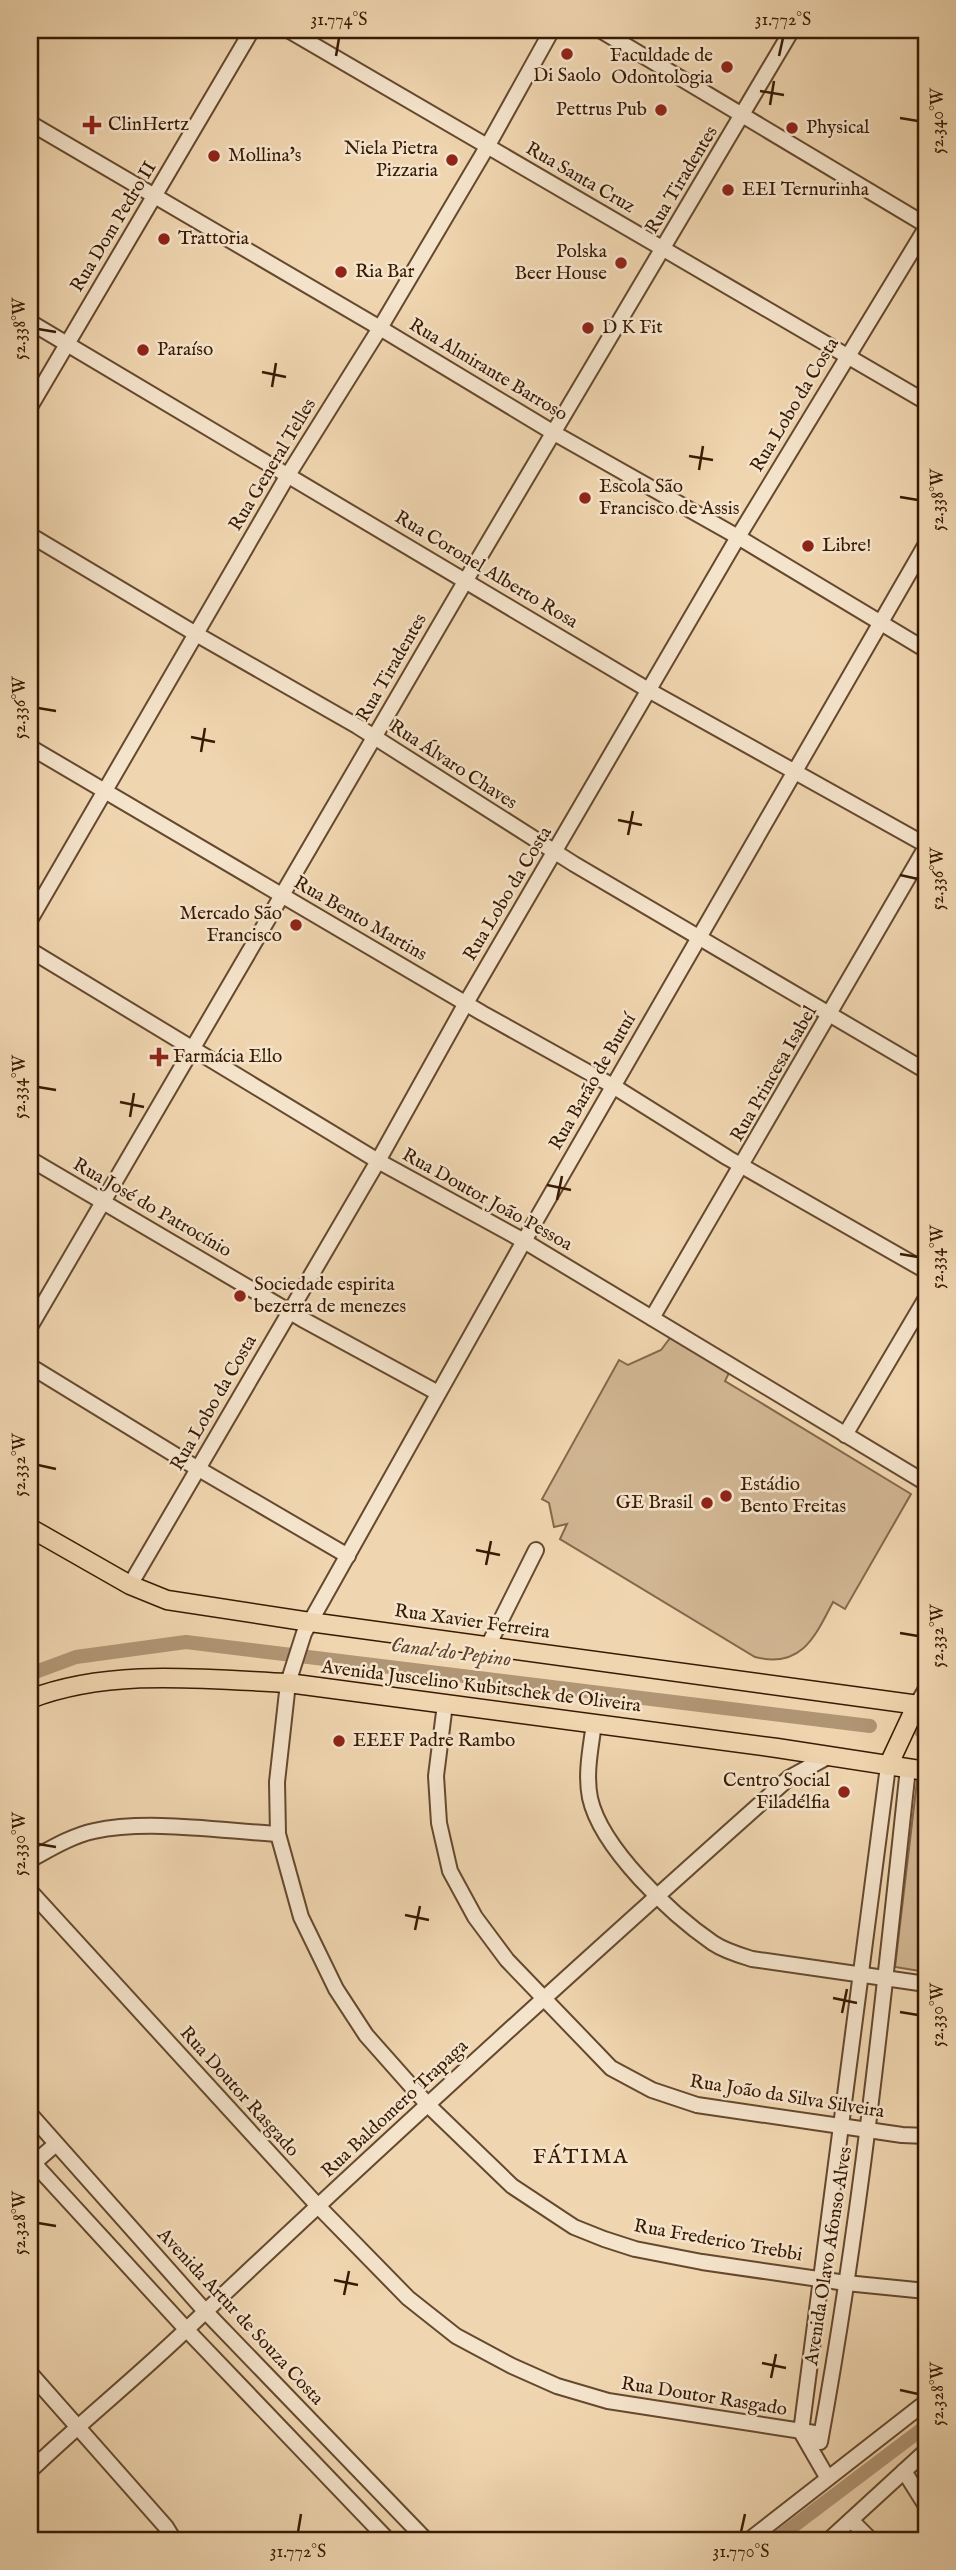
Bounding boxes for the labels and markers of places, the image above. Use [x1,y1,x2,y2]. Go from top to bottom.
place label: Faculdade de Odontologia [610,44,714,90]
marker: Di Saolo [559,46,575,62]
marker: Faculdade de Odontologia [719,59,735,75]
place label: Di Saolo [533,64,601,88]
place label: Pettrus Pub [556,98,647,122]
marker: Pettrus Pub [653,102,669,118]
place label: ClinHertz [108,113,189,137]
marker: ClinHertz [82,115,102,135]
place label: Physical [806,116,870,140]
marker: Physical [784,120,800,136]
place label: Niela Pietra Pizzaria [344,137,439,183]
place label: Mollina's [228,144,301,168]
marker: Mollina's [206,148,222,164]
marker: Niela Pietra Pizzaria [444,152,460,168]
place label: EEI Ternurinha [742,178,870,202]
marker: EEI Ternurinha [720,182,736,198]
place label: Trattoria [178,227,250,251]
marker: Trattoria [156,231,172,247]
place label: Polska Beer House [514,240,608,286]
marker: Polska Beer House [613,255,629,271]
place label: Ria Bar [355,260,415,284]
marker: Ria Bar [333,264,349,280]
place label: D K Fit [602,316,663,340]
marker: D K Fit [580,320,596,336]
place label: Paraíso [157,338,213,362]
marker: Paraíso [135,342,151,358]
place label: Escola São Francisco de Assis [599,475,740,521]
marker: Escola São Francisco de Assis [577,490,593,506]
place label: Libre! [822,534,872,558]
marker: Libre! [800,538,816,554]
place label: Mercado São Francisco [180,902,282,948]
marker: Mercado São Francisco [288,917,304,933]
place label: Farmácia Ello [173,1045,282,1069]
marker: Farmácia Ello [151,1049,167,1065]
place label: Sociedade espirita bezerra de menezes [254,1273,406,1319]
marker: Sociedade espirita bezerra de menezes [232,1288,248,1304]
place label: Estádio Bento Freitas [740,1473,846,1519]
marker: Estádio Bento Freitas [718,1488,734,1504]
place label: GE Brasil [616,1491,694,1515]
marker: GE Brasil [699,1495,715,1511]
place label: EEEF Padre Rambo [353,1729,515,1753]
marker: EEEF Padre Rambo [331,1733,347,1749]
place label: Centro Social Filadélfia [723,1769,831,1815]
marker: Centro Social Filadélfia [836,1784,852,1800]

